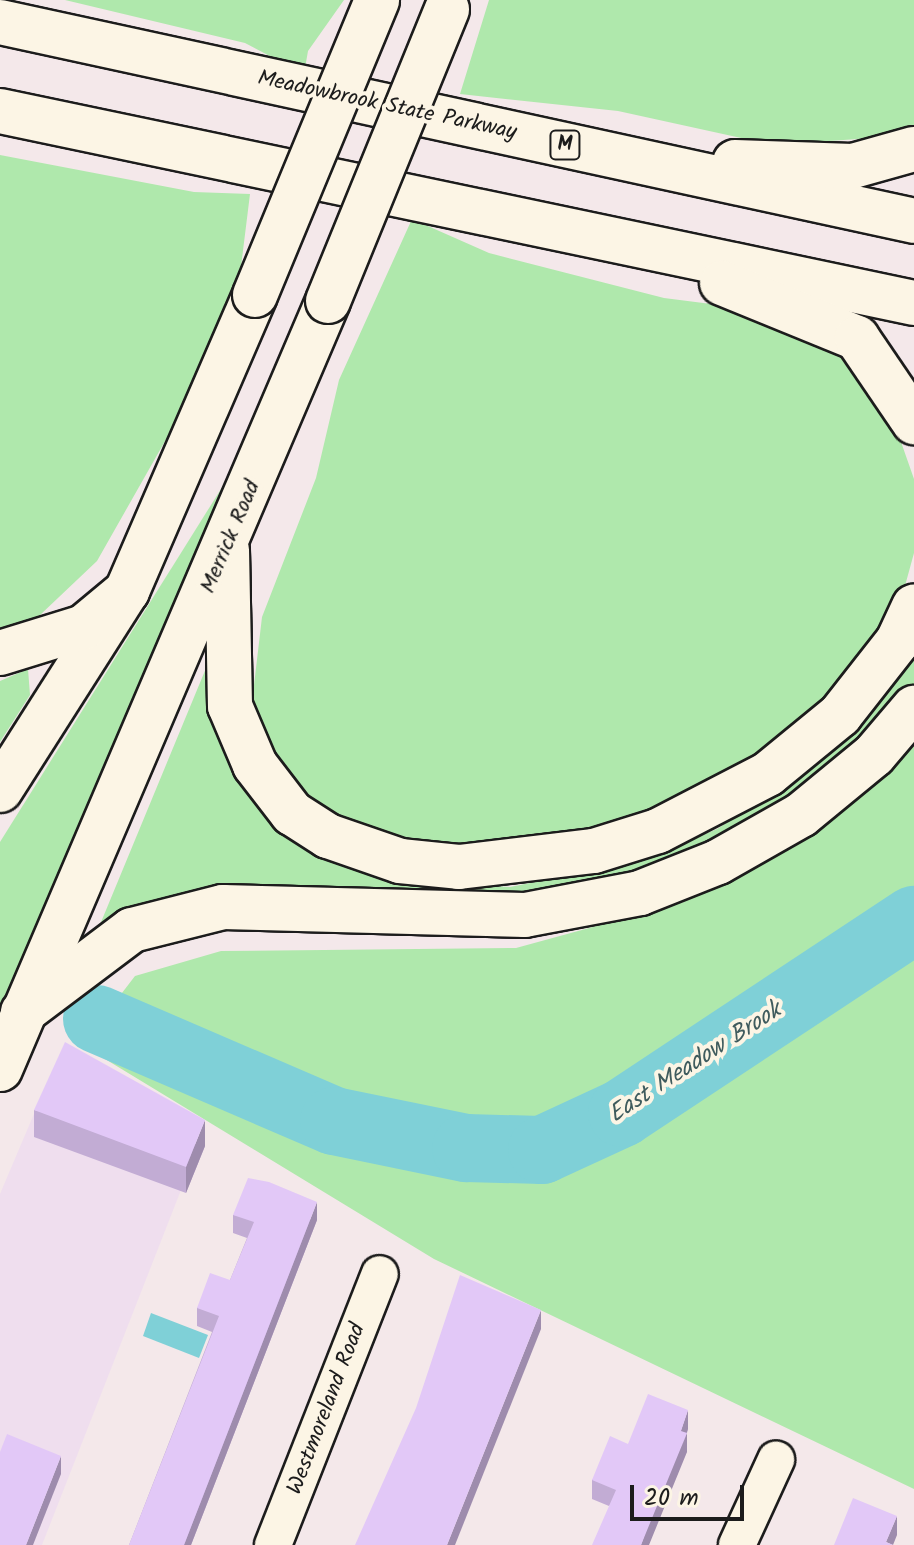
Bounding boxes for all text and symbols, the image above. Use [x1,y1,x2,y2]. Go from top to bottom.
street label: Meadowbrook State Parkway [255,66,519,146]
road number: M [549,129,581,161]
street label: Merrick Road [195,477,267,597]
water label: East Meadow Brook [603,996,787,1130]
street label: Westmoreland Road [282,1320,372,1498]
scale bar [634,1469,748,1519]
text: 20 m [644,1479,699,1518]

